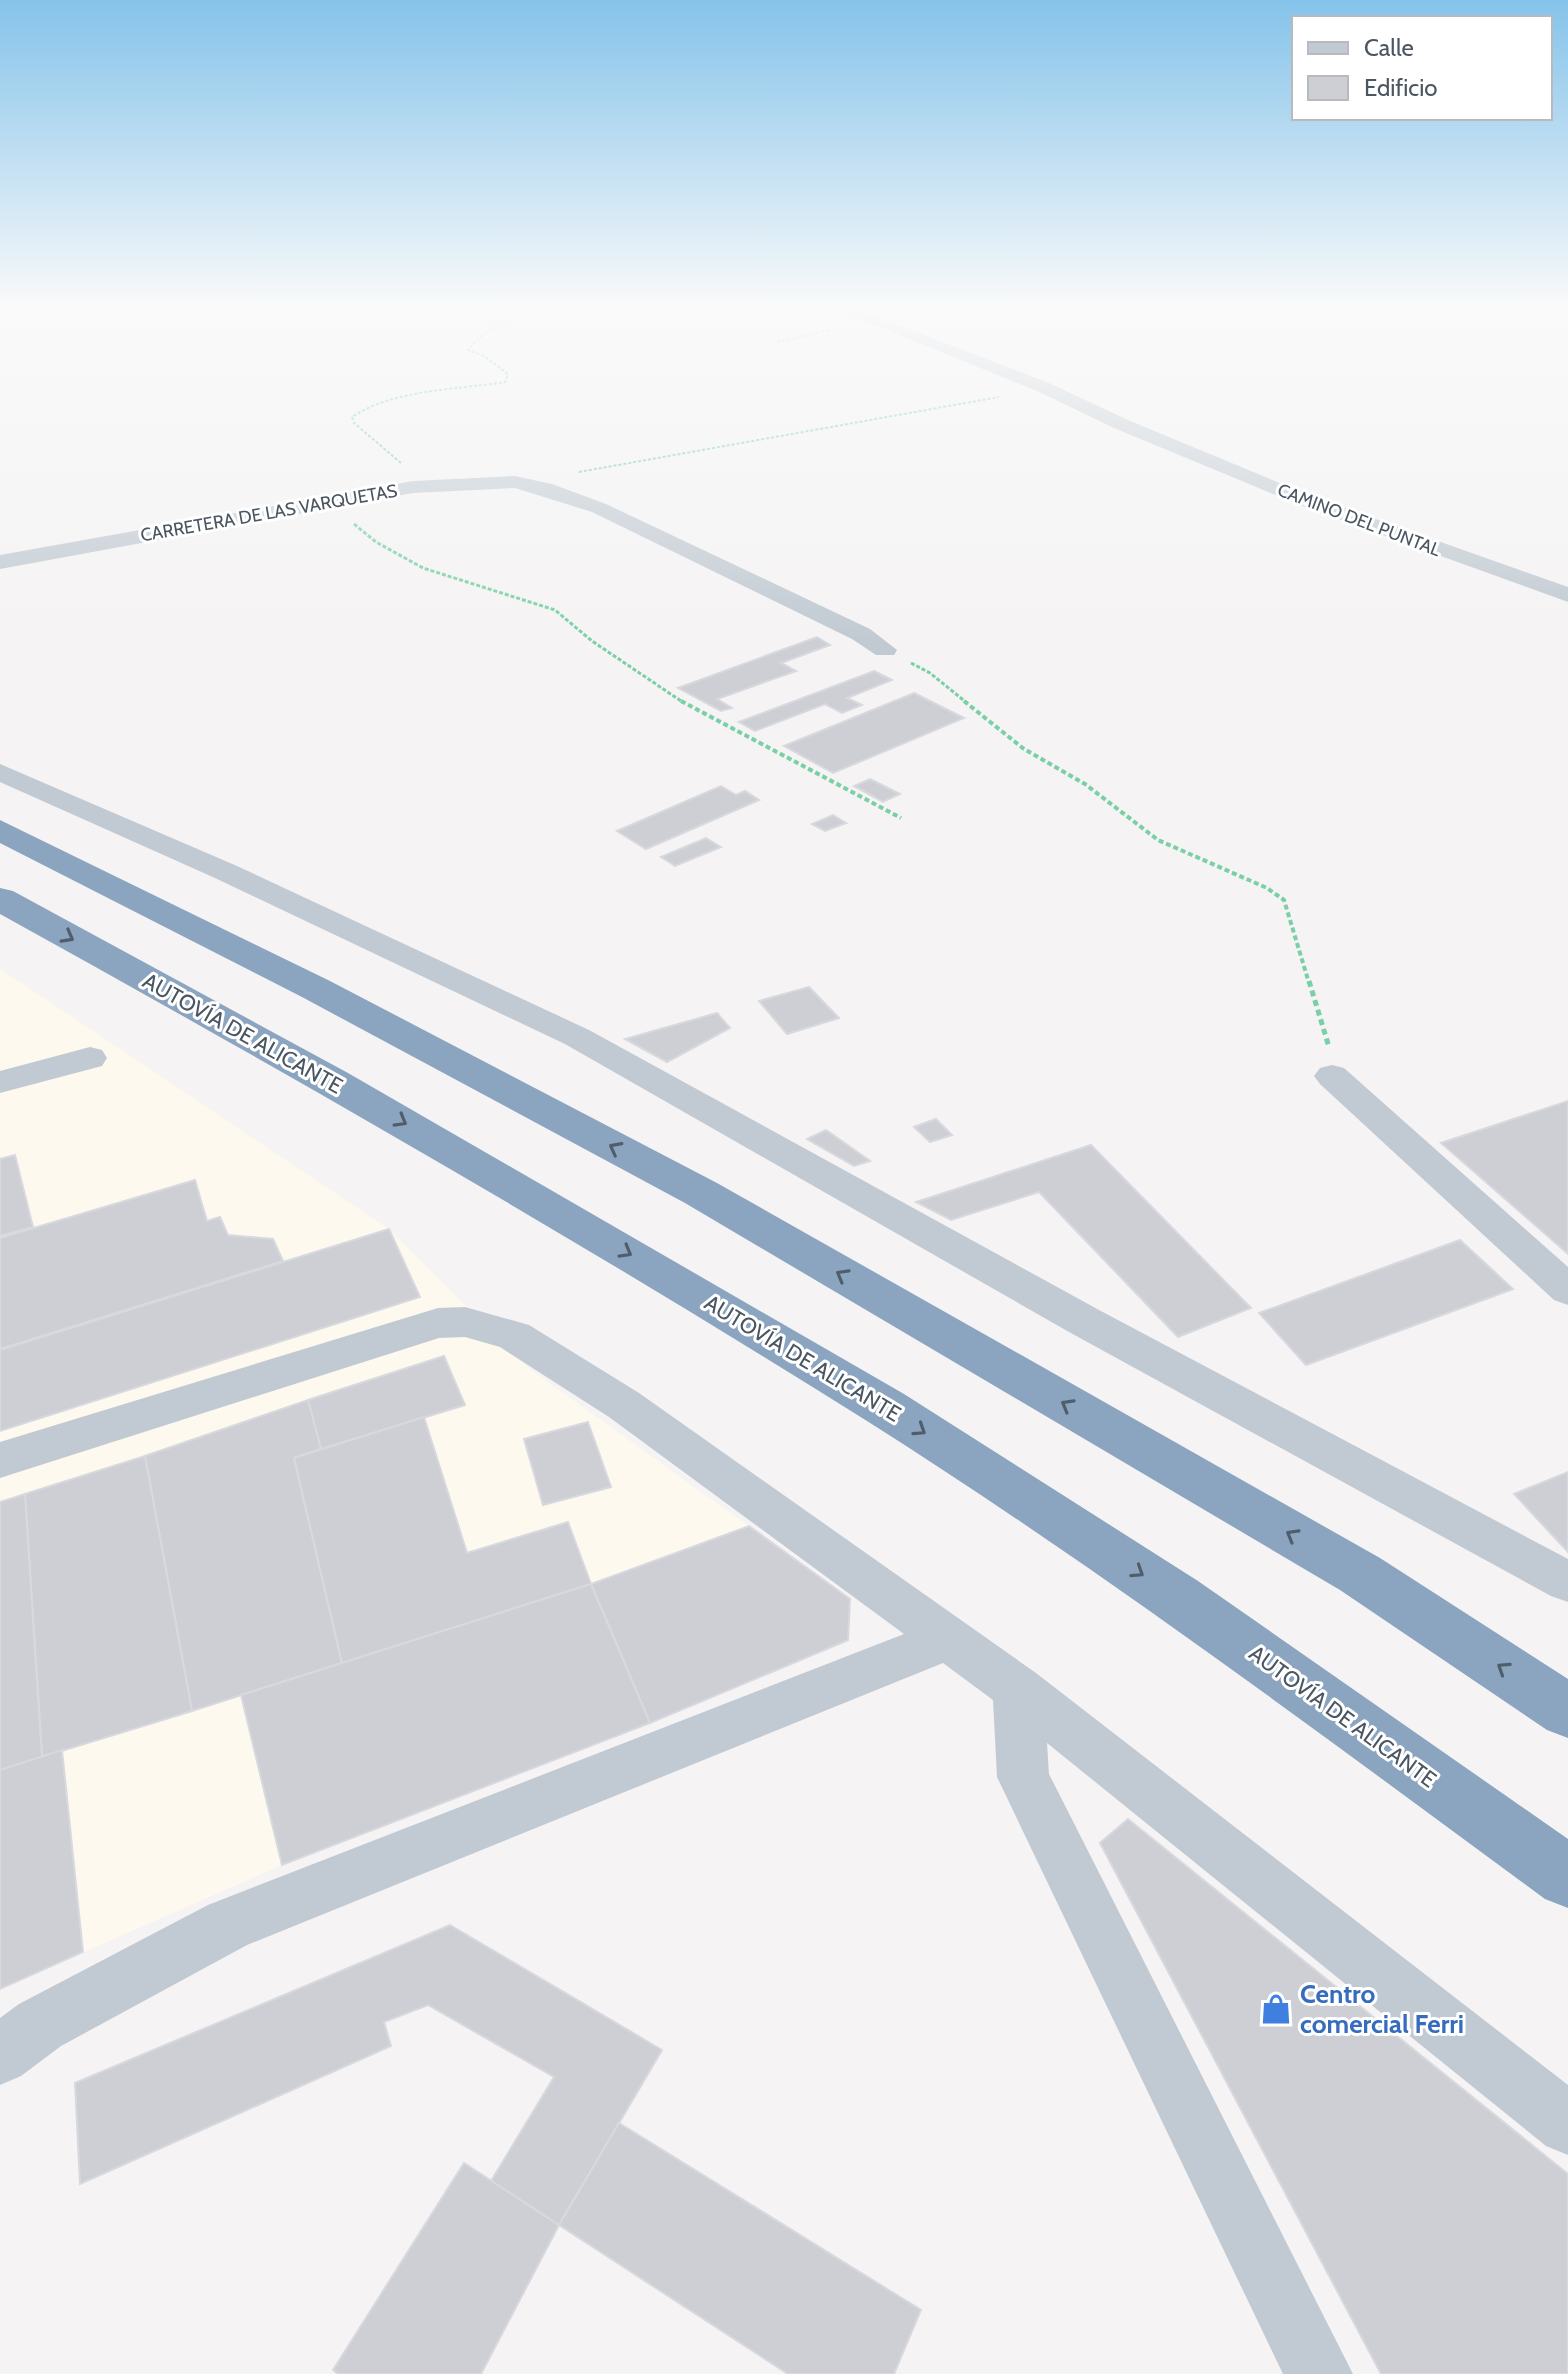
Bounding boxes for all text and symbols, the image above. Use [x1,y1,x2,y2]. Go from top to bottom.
legend [1292,16,1552,120]
text: Calle [1364,33,1414,62]
text: Edificio [1364,73,1438,102]
street label: CAMINO DEL PUNTAL [1274,479,1444,561]
street label: CARRETERA DE LAS VARQUETAS [139,480,399,546]
one-way arrow [59,927,74,943]
street label: AUTOVÍA DE ALICANTE [138,967,347,1100]
one-way arrow [393,1111,407,1127]
one-way arrow [610,1142,624,1158]
one-way arrow [617,1242,632,1258]
one-way arrow [836,1269,851,1285]
street label: AUTOVÍA DE ALICANTE [700,1289,906,1428]
one-way arrow [1061,1399,1076,1415]
one-way arrow [911,1421,926,1436]
one-way arrow [1286,1529,1301,1545]
one-way arrow [1130,1562,1144,1577]
street label: AUTOVÍA DE ALICANTE [1244,1640,1441,1793]
one-way arrow [1497,1662,1511,1677]
place label: Centro comercial Ferri [1300,1978,1464,2040]
shop icon: Centro comercial Ferri [1259,1992,1293,2026]

